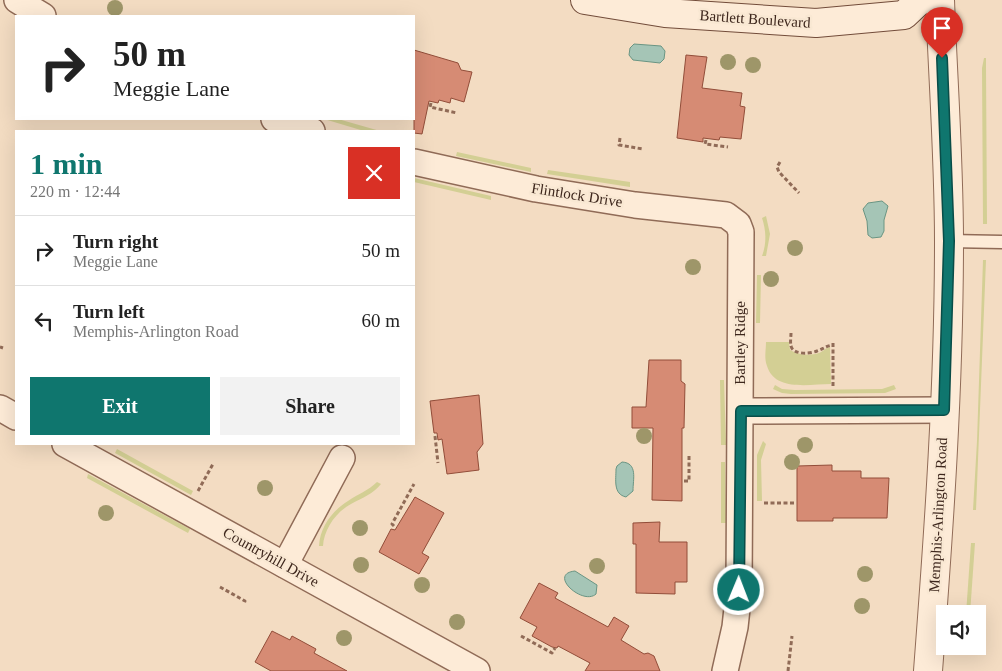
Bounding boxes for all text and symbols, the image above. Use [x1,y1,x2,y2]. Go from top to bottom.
street label: Bartlett Boulevard [699,7,812,31]
pin [921,7,963,58]
icon: arrive [928,14,956,42]
icon: right [30,35,95,100]
text: 50 m [113,35,186,74]
text: Meggie Lane [113,76,230,101]
text: 1 min [30,147,103,180]
button: close [348,147,400,199]
street label: Flintlock Drive [530,180,624,210]
text: 220 m · 12:44 [30,183,120,200]
text: Turn right [73,231,158,252]
icon: right [30,237,58,265]
text: 50 m [361,240,400,261]
text: Meggie Lane [73,253,158,270]
text: Turn left [73,301,145,322]
street label: Bartley Ridge [732,301,748,385]
icon: left [30,307,58,335]
text: 60 m [361,310,400,331]
text: Memphis-Arlington Road [73,323,239,340]
button: Exit [30,377,210,435]
button: Share [220,377,400,435]
street label: Memphis-Arlington Road [926,436,950,593]
street label: Countryhill Drive [220,524,322,590]
position arrow [712,563,764,615]
map controls [936,605,986,655]
button: sound [936,605,986,655]

